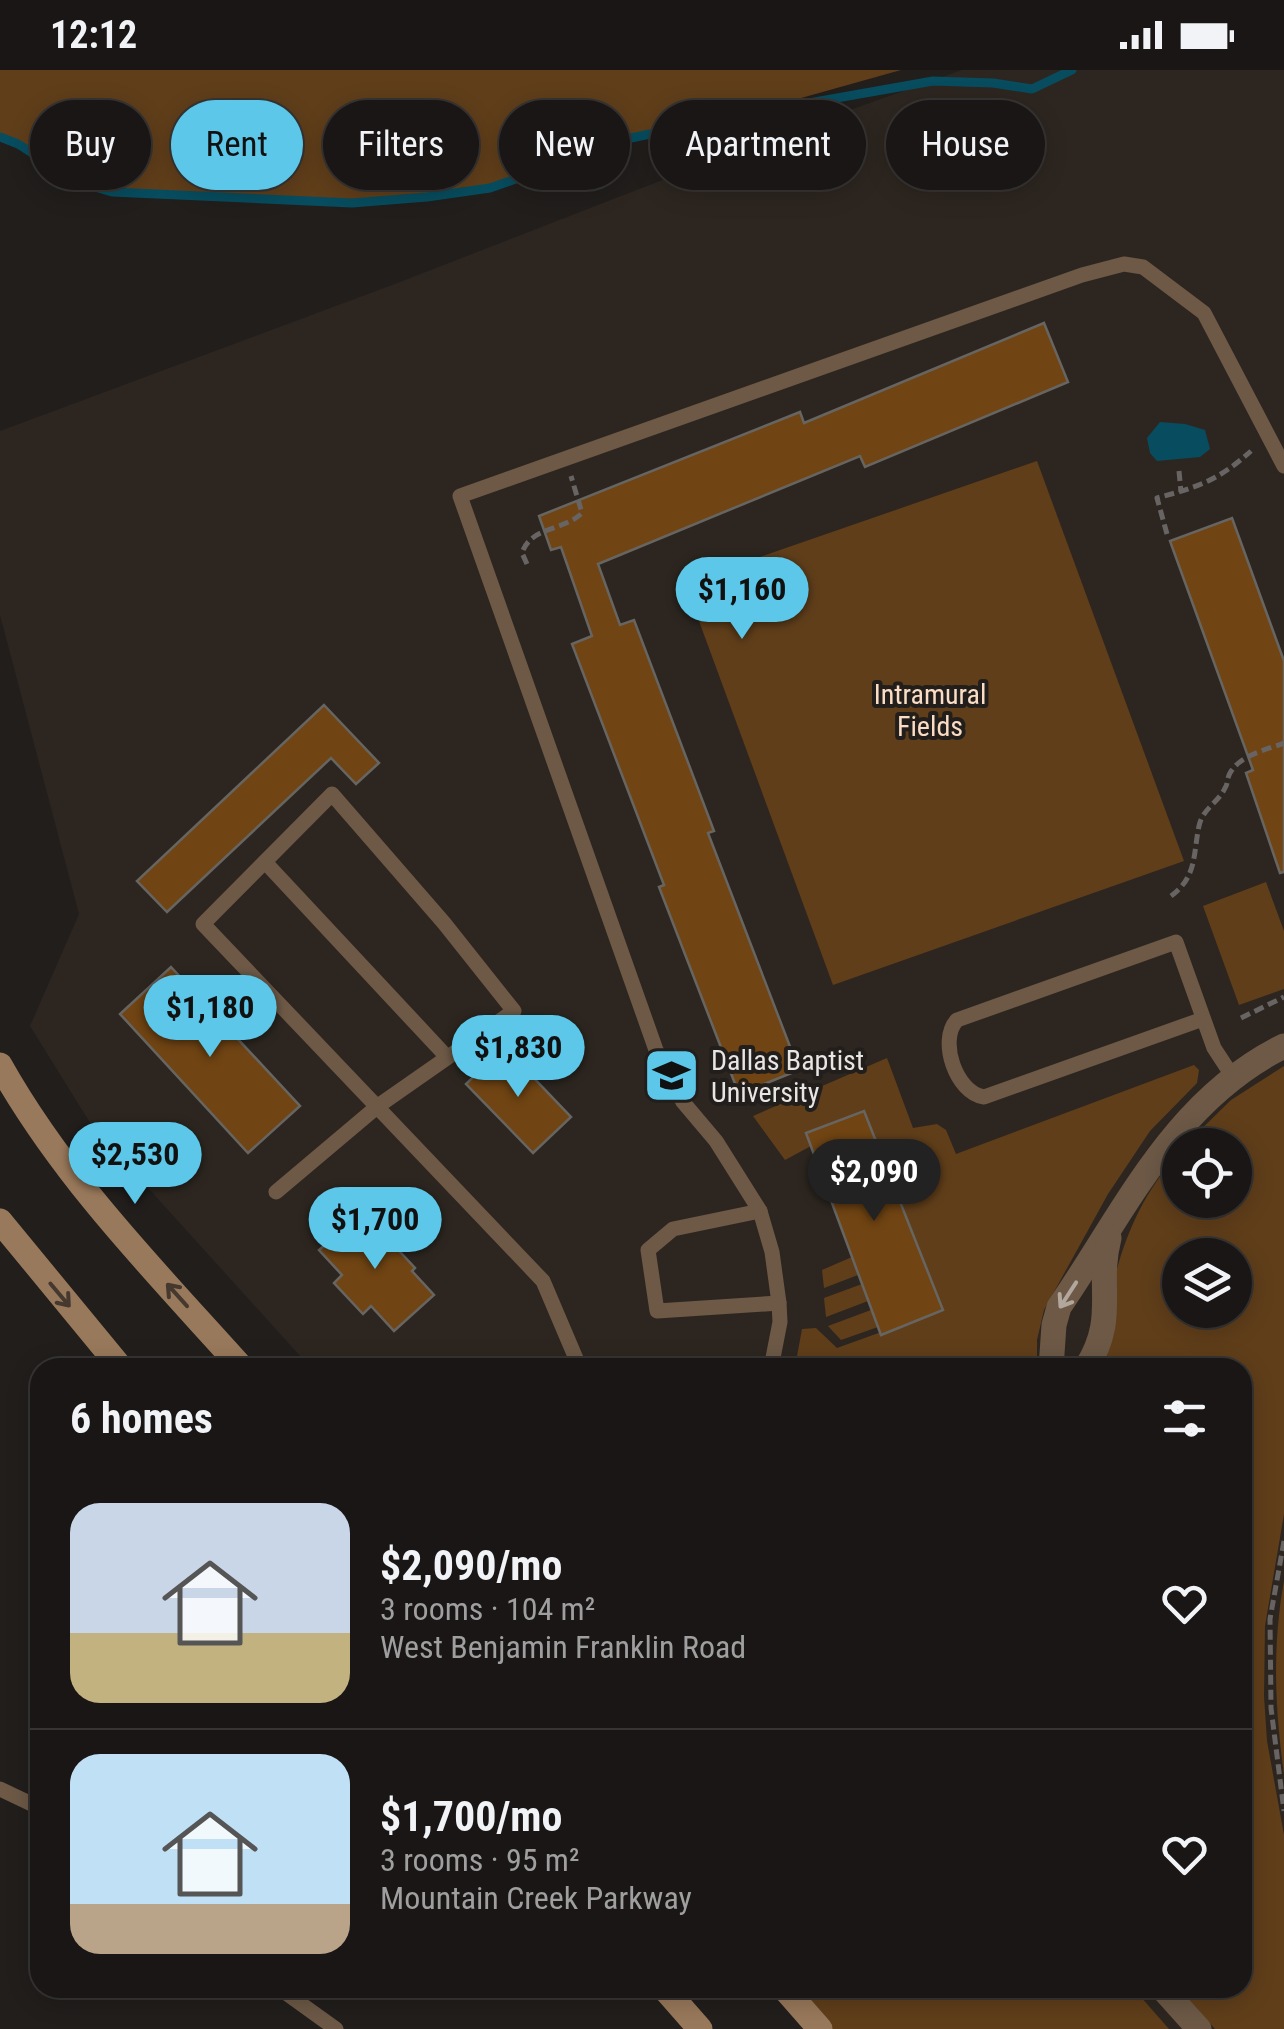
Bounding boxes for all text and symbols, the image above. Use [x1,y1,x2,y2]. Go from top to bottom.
text: 12:12 [50,13,137,57]
chip: Buy [30,100,151,190]
chip: Rent [171,100,303,190]
chip: Filters [323,100,479,190]
chip: New [499,100,630,190]
chip: Apartment [650,100,866,190]
chip: House [886,100,1045,190]
pin: $1,160 [661,557,823,642]
text: $1,160 [698,570,786,608]
park label: Intramural Fields [874,678,986,743]
pin: $1,180 [129,975,291,1060]
text: $1,180 [166,988,254,1026]
pin: $1,830 [437,1015,599,1100]
text: $1,830 [474,1028,562,1066]
place label: Dallas Baptist University [711,1044,864,1109]
school or university icon: Dallas Baptist University [642,1046,702,1106]
pin: $2,530 [54,1122,216,1207]
map controls [1162,1128,1252,1328]
button: locate [1162,1128,1252,1218]
text: $2,530 [91,1135,179,1173]
pin: $2,090 [793,1139,955,1224]
text: $2,090 [830,1152,918,1190]
pin: $1,700 [294,1187,456,1272]
text: $1,700 [331,1200,419,1238]
button: layers [1162,1238,1252,1328]
one-way arrow [1058,1280,1079,1308]
one-way arrow [49,1281,71,1307]
one-way arrow [166,1283,189,1308]
icon: filters [1157,1391,1212,1446]
text: 6 homes [70,1394,213,1443]
text: $2,090/mo [380,1541,562,1590]
icon: home [150,1543,270,1663]
icon: heart [1157,1576,1212,1631]
text: 3 rooms · 104 m² [380,1590,595,1628]
text: West Benjamin Franklin Road [380,1628,746,1666]
text: $1,700/mo [380,1792,562,1841]
icon: home [150,1794,270,1914]
icon: heart [1157,1827,1212,1882]
text: 3 rooms · 95 m² [380,1841,579,1879]
text: Mountain Creek Parkway [380,1879,692,1917]

